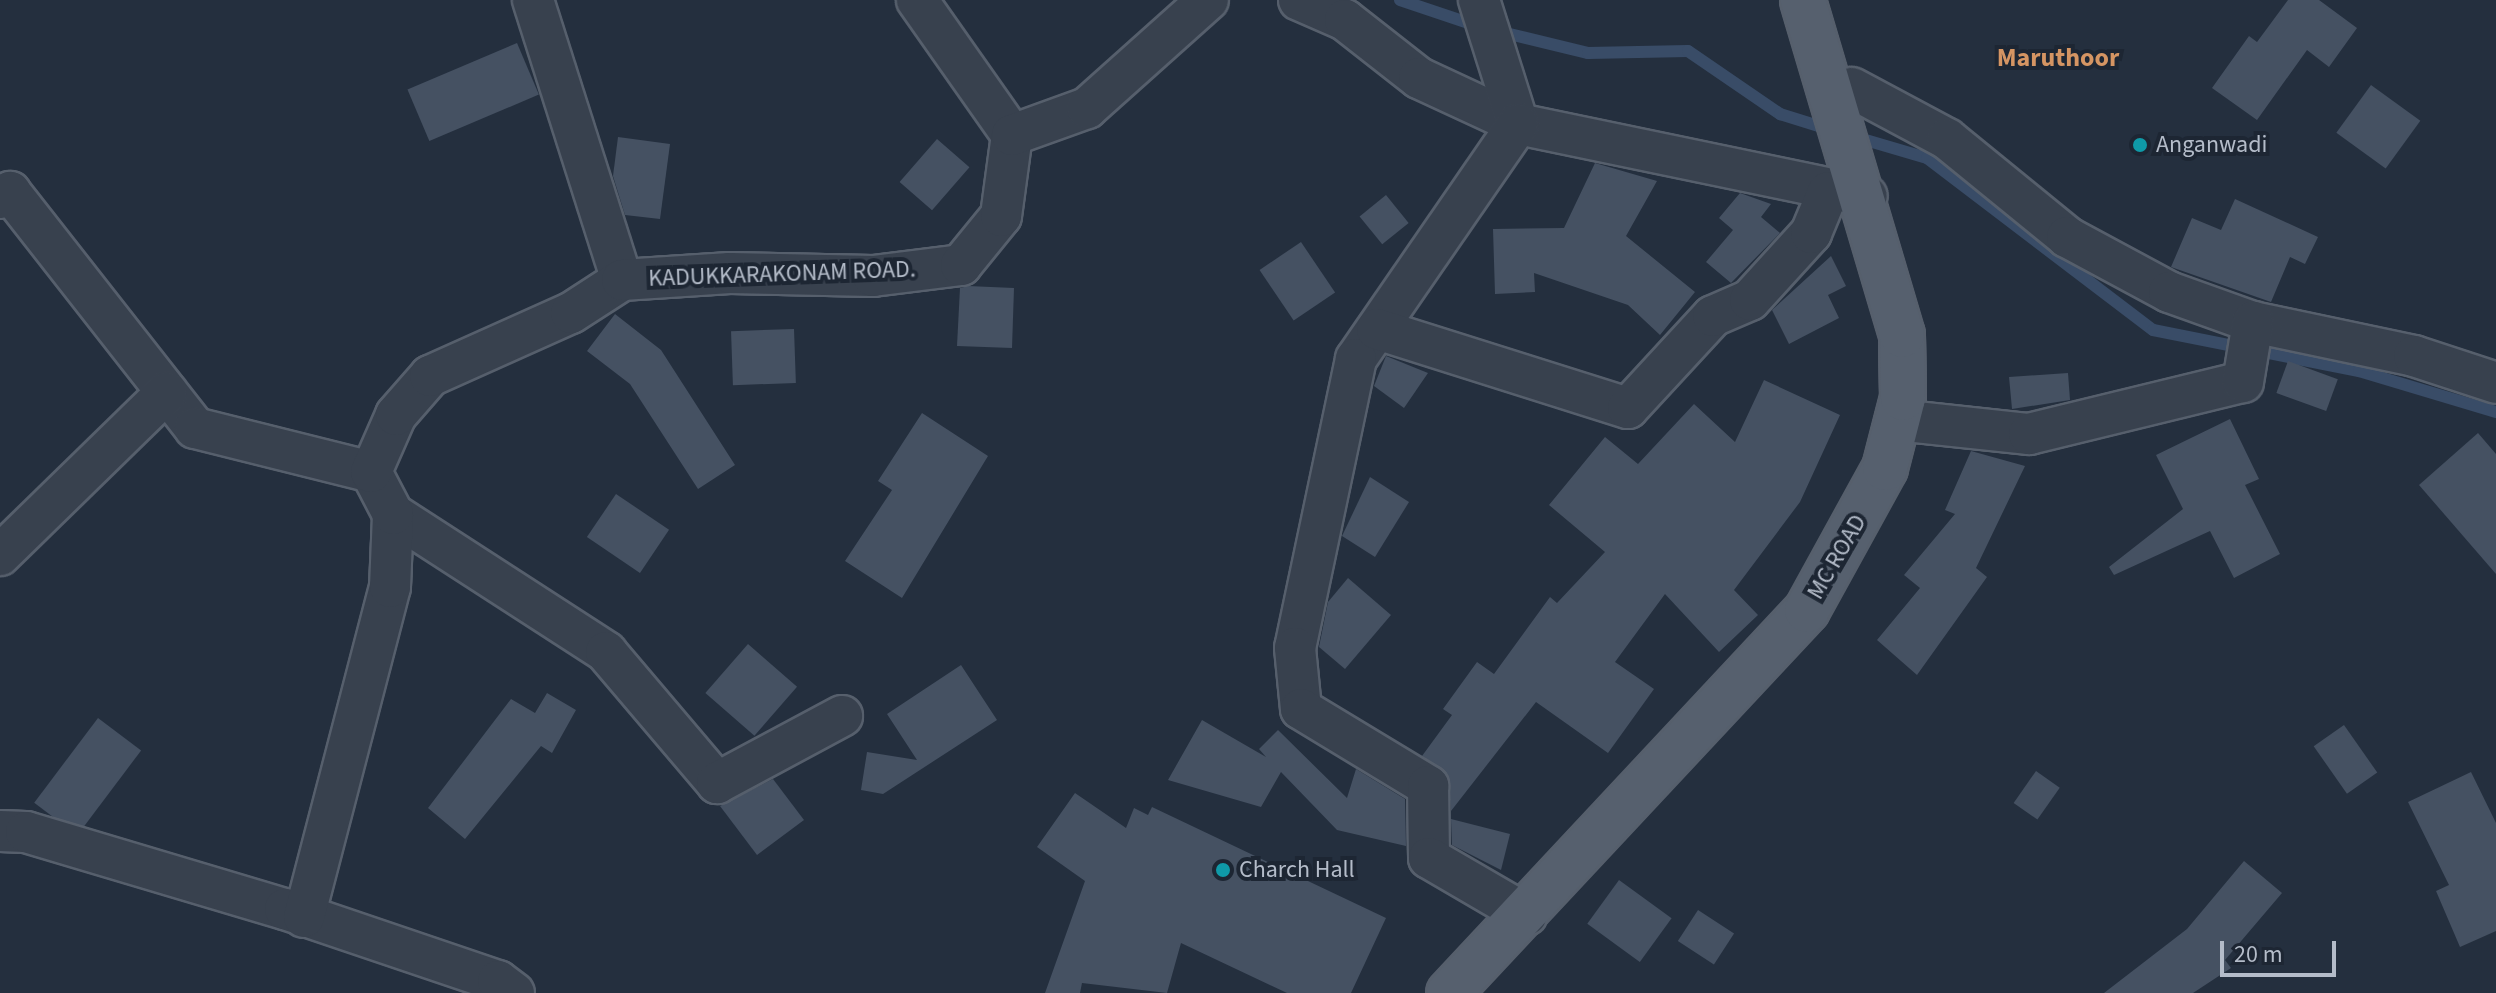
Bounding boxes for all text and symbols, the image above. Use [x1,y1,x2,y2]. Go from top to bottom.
district label: Maruthoor [1997,42,2119,74]
place label: Anganwadi [2156,131,2267,159]
marker: Anganwadi [2131,136,2149,154]
street label: KADUKKARAKONAM ROAD. [648,255,916,293]
street label: MC ROAD [1801,509,1873,605]
place label: Charch Hall [1239,856,1355,884]
marker: Charch Hall [1214,861,1232,879]
scale bar [2224,925,2340,975]
text: 20 m [2234,937,2283,972]

